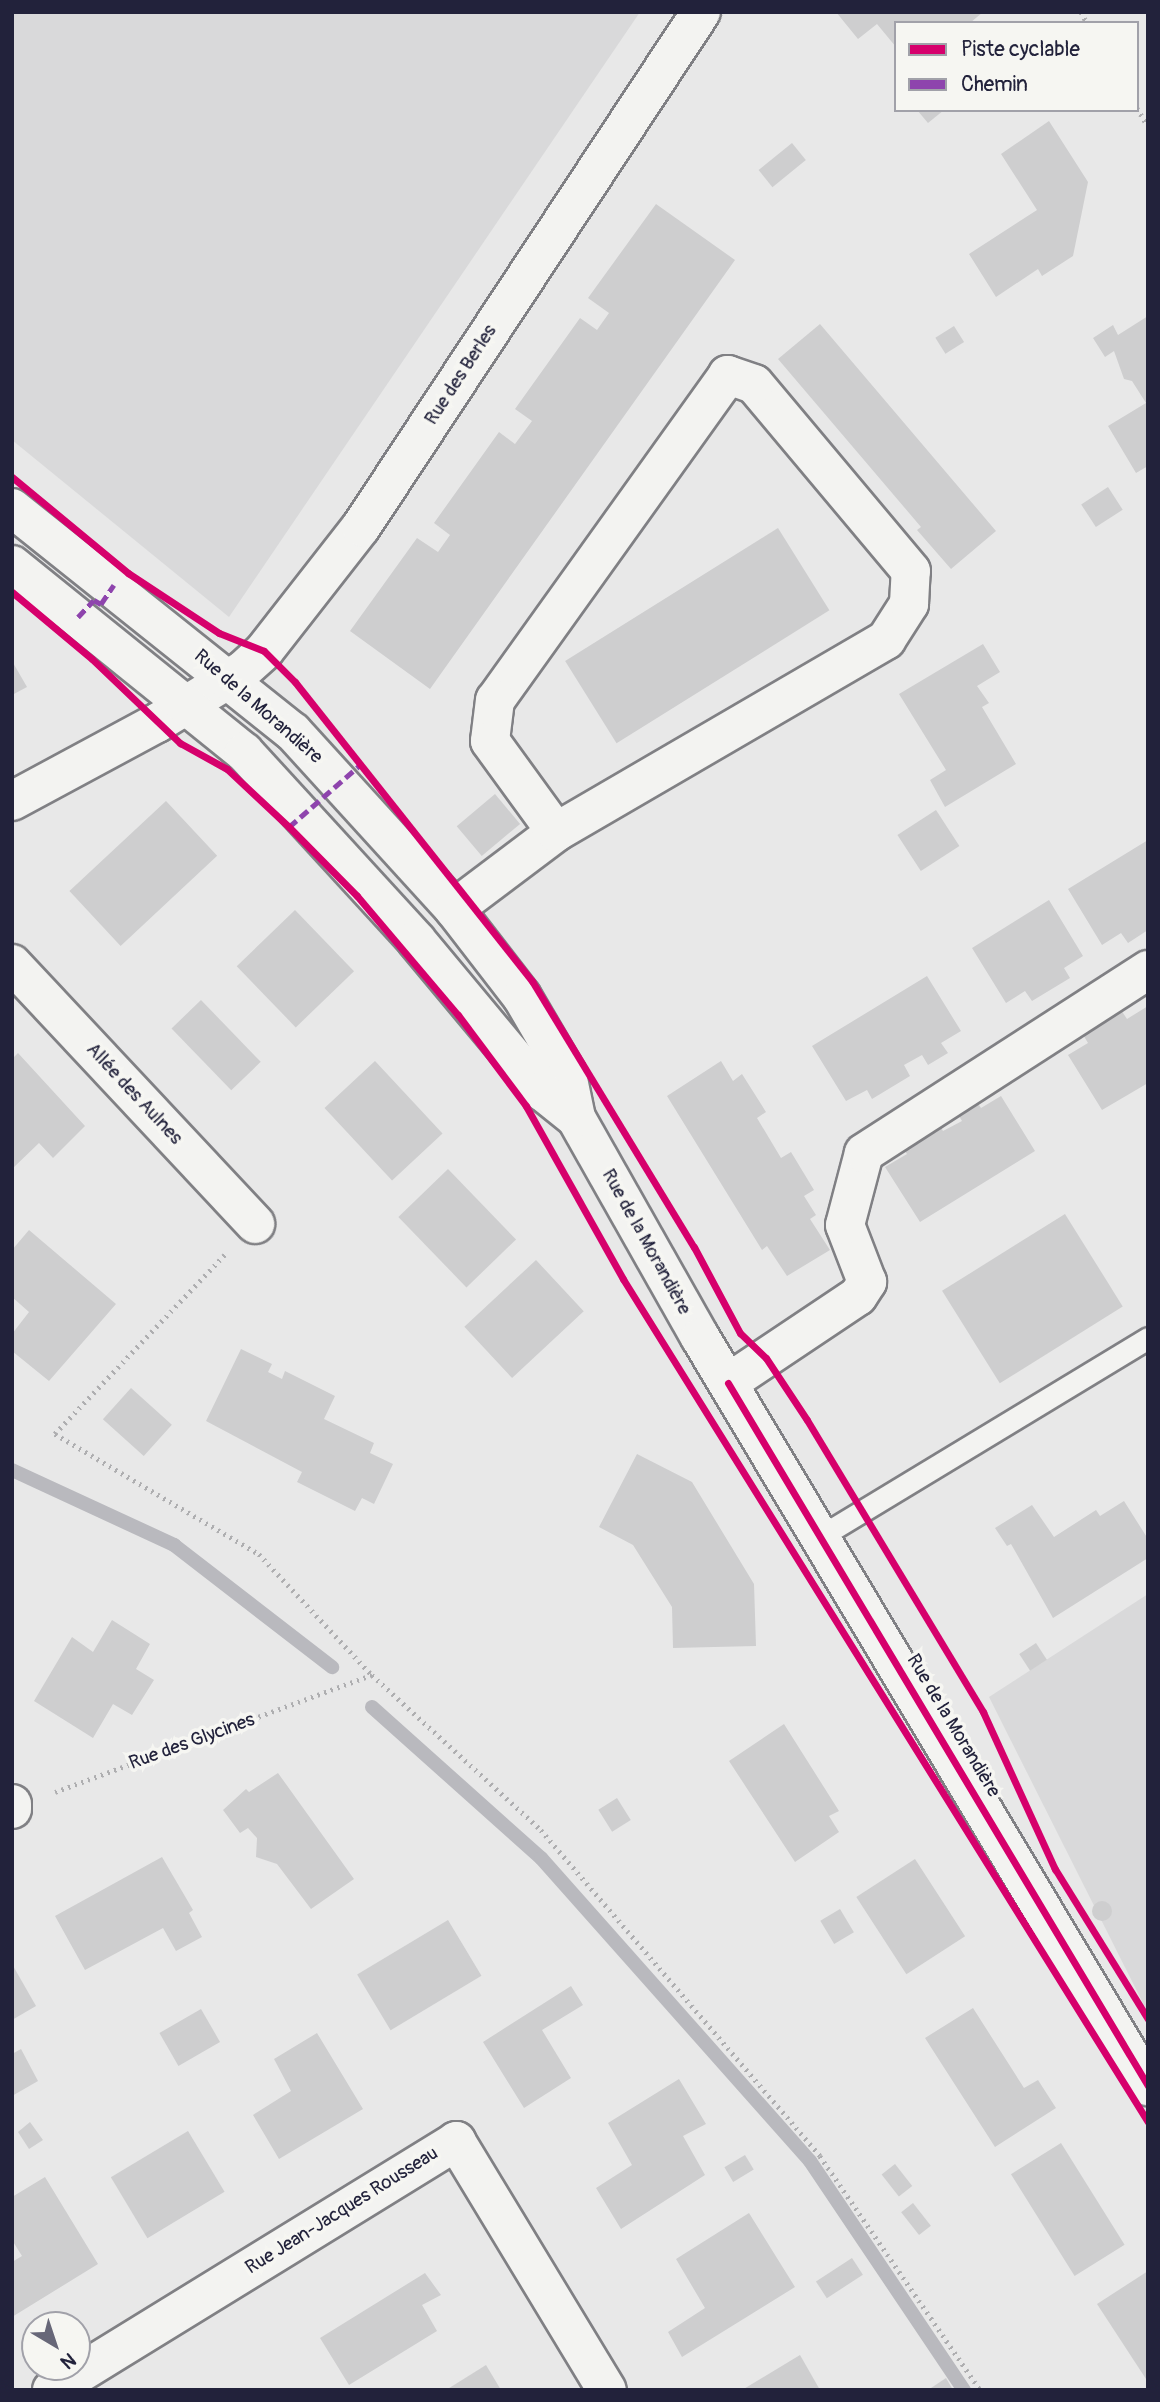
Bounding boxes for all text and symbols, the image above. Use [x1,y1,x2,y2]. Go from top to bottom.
legend [894,21,1139,112]
text: Piste cyclable [961,36,1080,63]
text: Chemin [961,71,1028,98]
street label: Rue des Berles [420,321,502,429]
street label: Rue de la Morandière [189,645,327,769]
street label: Allée des Aulnes [81,1038,187,1150]
street label: Rue de la Morandière [597,1165,695,1319]
street label: Rue de la Morandière [901,1650,1005,1802]
street label: Rue des Glycines [126,1709,258,1775]
street label: Rue Jean-Jacques Rousseau [241,2142,443,2280]
north arrow [21,2311,91,2381]
text: N [55,2347,81,2374]

